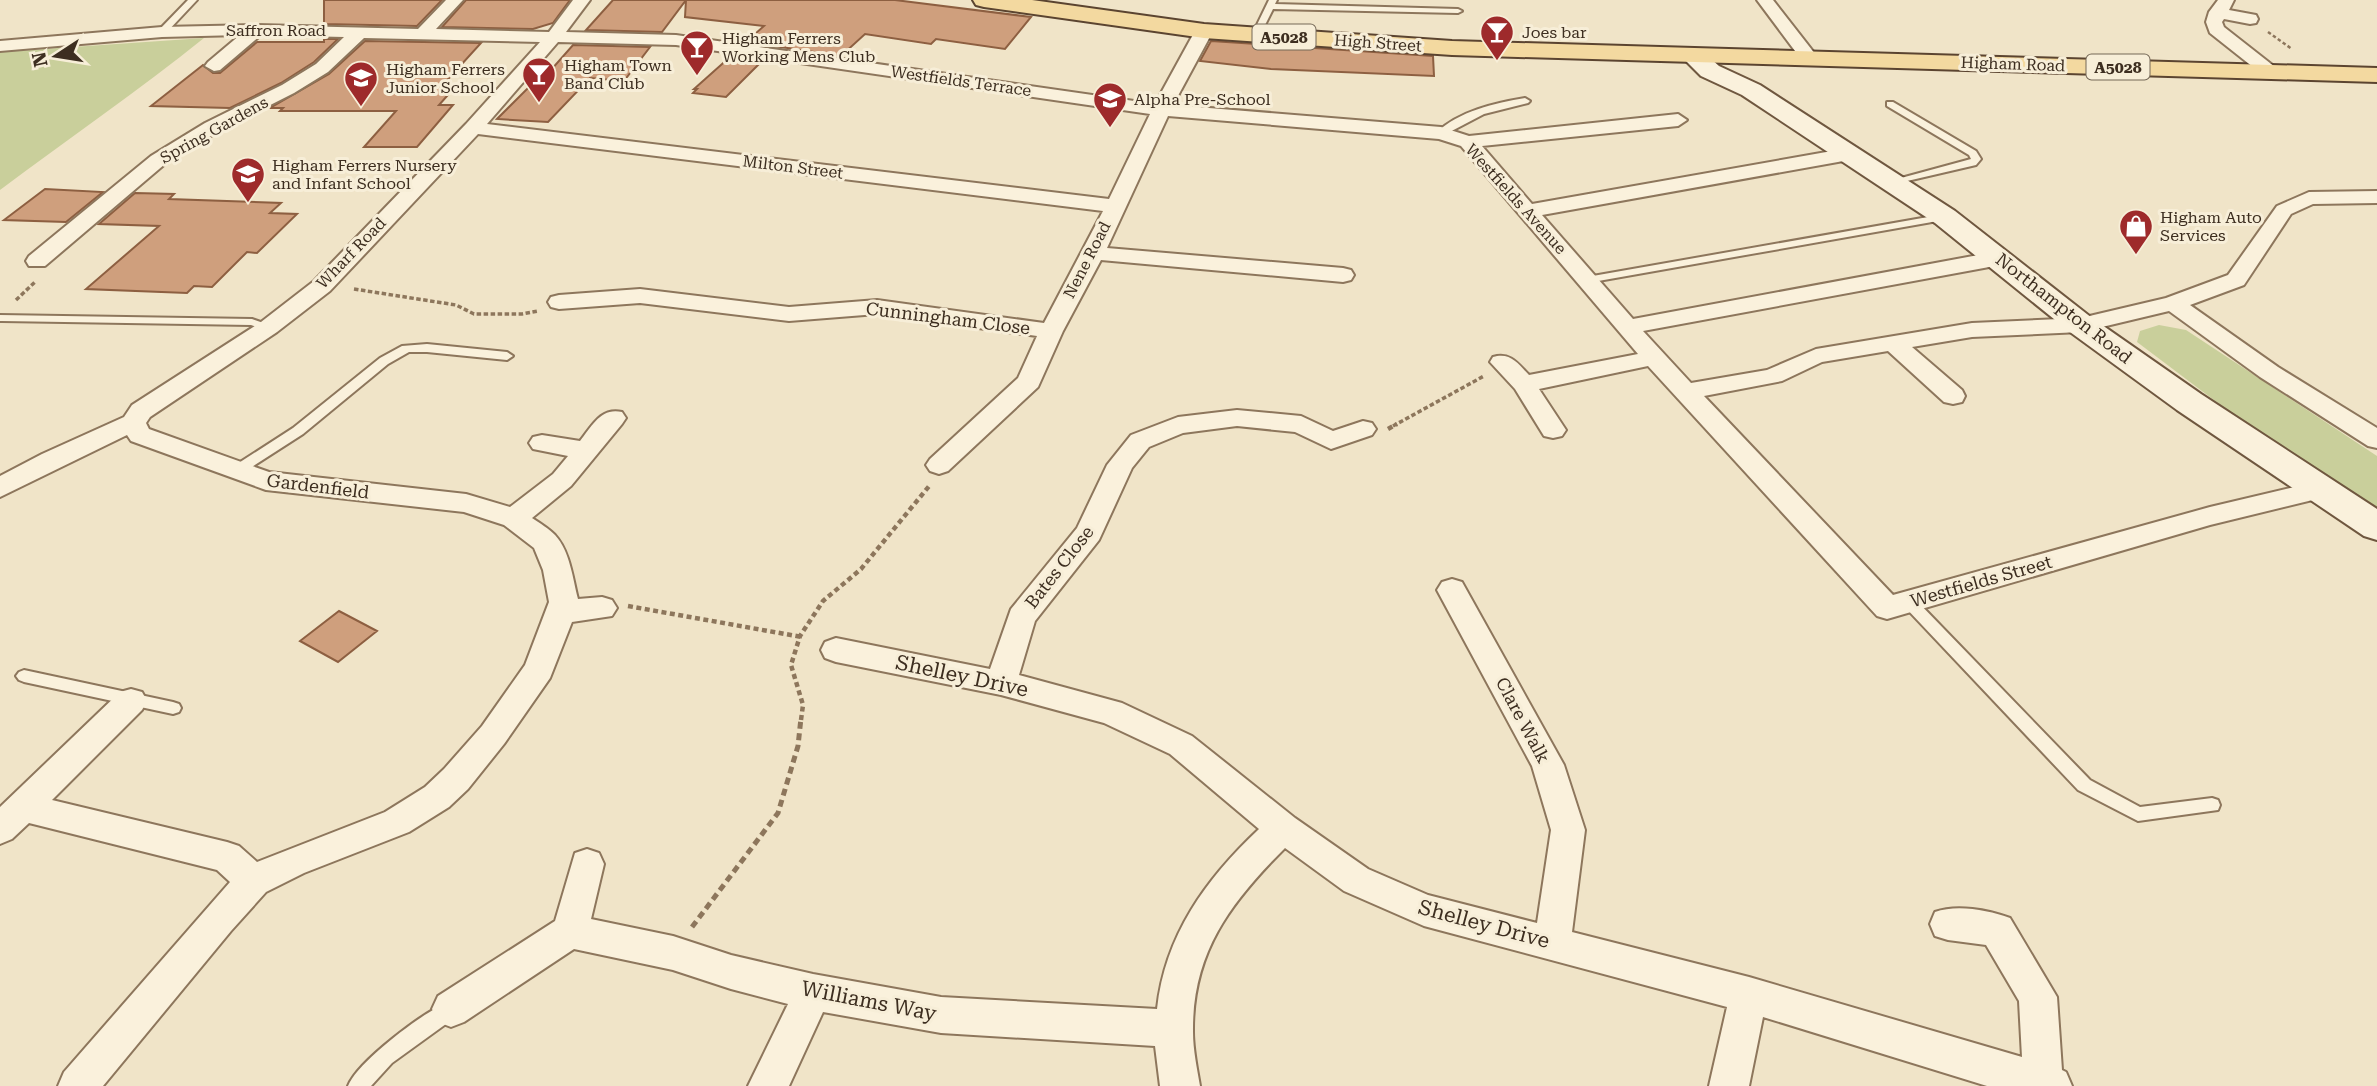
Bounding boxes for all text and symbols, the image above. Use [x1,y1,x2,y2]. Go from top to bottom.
bar icon: Joes bar [1478,13,1516,62]
north arrow [21,21,91,91]
street label: Saffron Road [226,21,326,40]
place label: Joes bar [1522,23,1587,42]
road number: A5028 [1252,24,1316,50]
bar icon: Higham Ferrers Working Mens Club [678,28,716,77]
place label: Higham Ferrers Working Mens Club [722,29,875,66]
street label: High Street [1334,30,1422,56]
text: N [27,50,53,69]
street label: Higham Road [1960,53,2066,75]
road number: A5028 [2086,54,2150,80]
bar icon: Higham Town Band Club [520,55,558,104]
place label: Higham Town Band Club [564,56,672,93]
school or university icon: Higham Ferrers Junior School [342,59,380,108]
place label: Higham Ferrers Junior School [386,60,505,97]
street label: Westfields Terrace [889,62,1033,100]
school or university icon: Alpha Pre-School [1091,80,1129,129]
place label: Alpha Pre-School [1134,90,1271,109]
street label: Spring Gardens [157,92,272,167]
street label: Westfields Avenue [1462,140,1571,258]
street label: Milton Street [742,151,844,183]
school or university icon: Higham Ferrers Nursery and Infant School [229,155,267,204]
place label: Higham Ferrers Nursery and Infant School [272,156,457,193]
shop icon: Higham Auto Services [2117,207,2155,256]
place label: Higham Auto Services [2160,208,2262,245]
street label: Wharf Road [312,213,390,293]
street label: Nene Road [1059,218,1115,302]
street label: Northampton Road [1992,248,2137,368]
street label: Cunningham Close [865,298,1031,339]
street label: Gardenfield [265,469,371,503]
street label: Bates Close [1020,521,1098,612]
street label: Westfields Street [1908,551,2055,611]
street label: Shelley Drive [894,650,1030,702]
street label: Clare Walk [1492,674,1554,766]
street label: Shelley Drive [1416,895,1552,953]
street label: Williams Way [799,976,939,1026]

